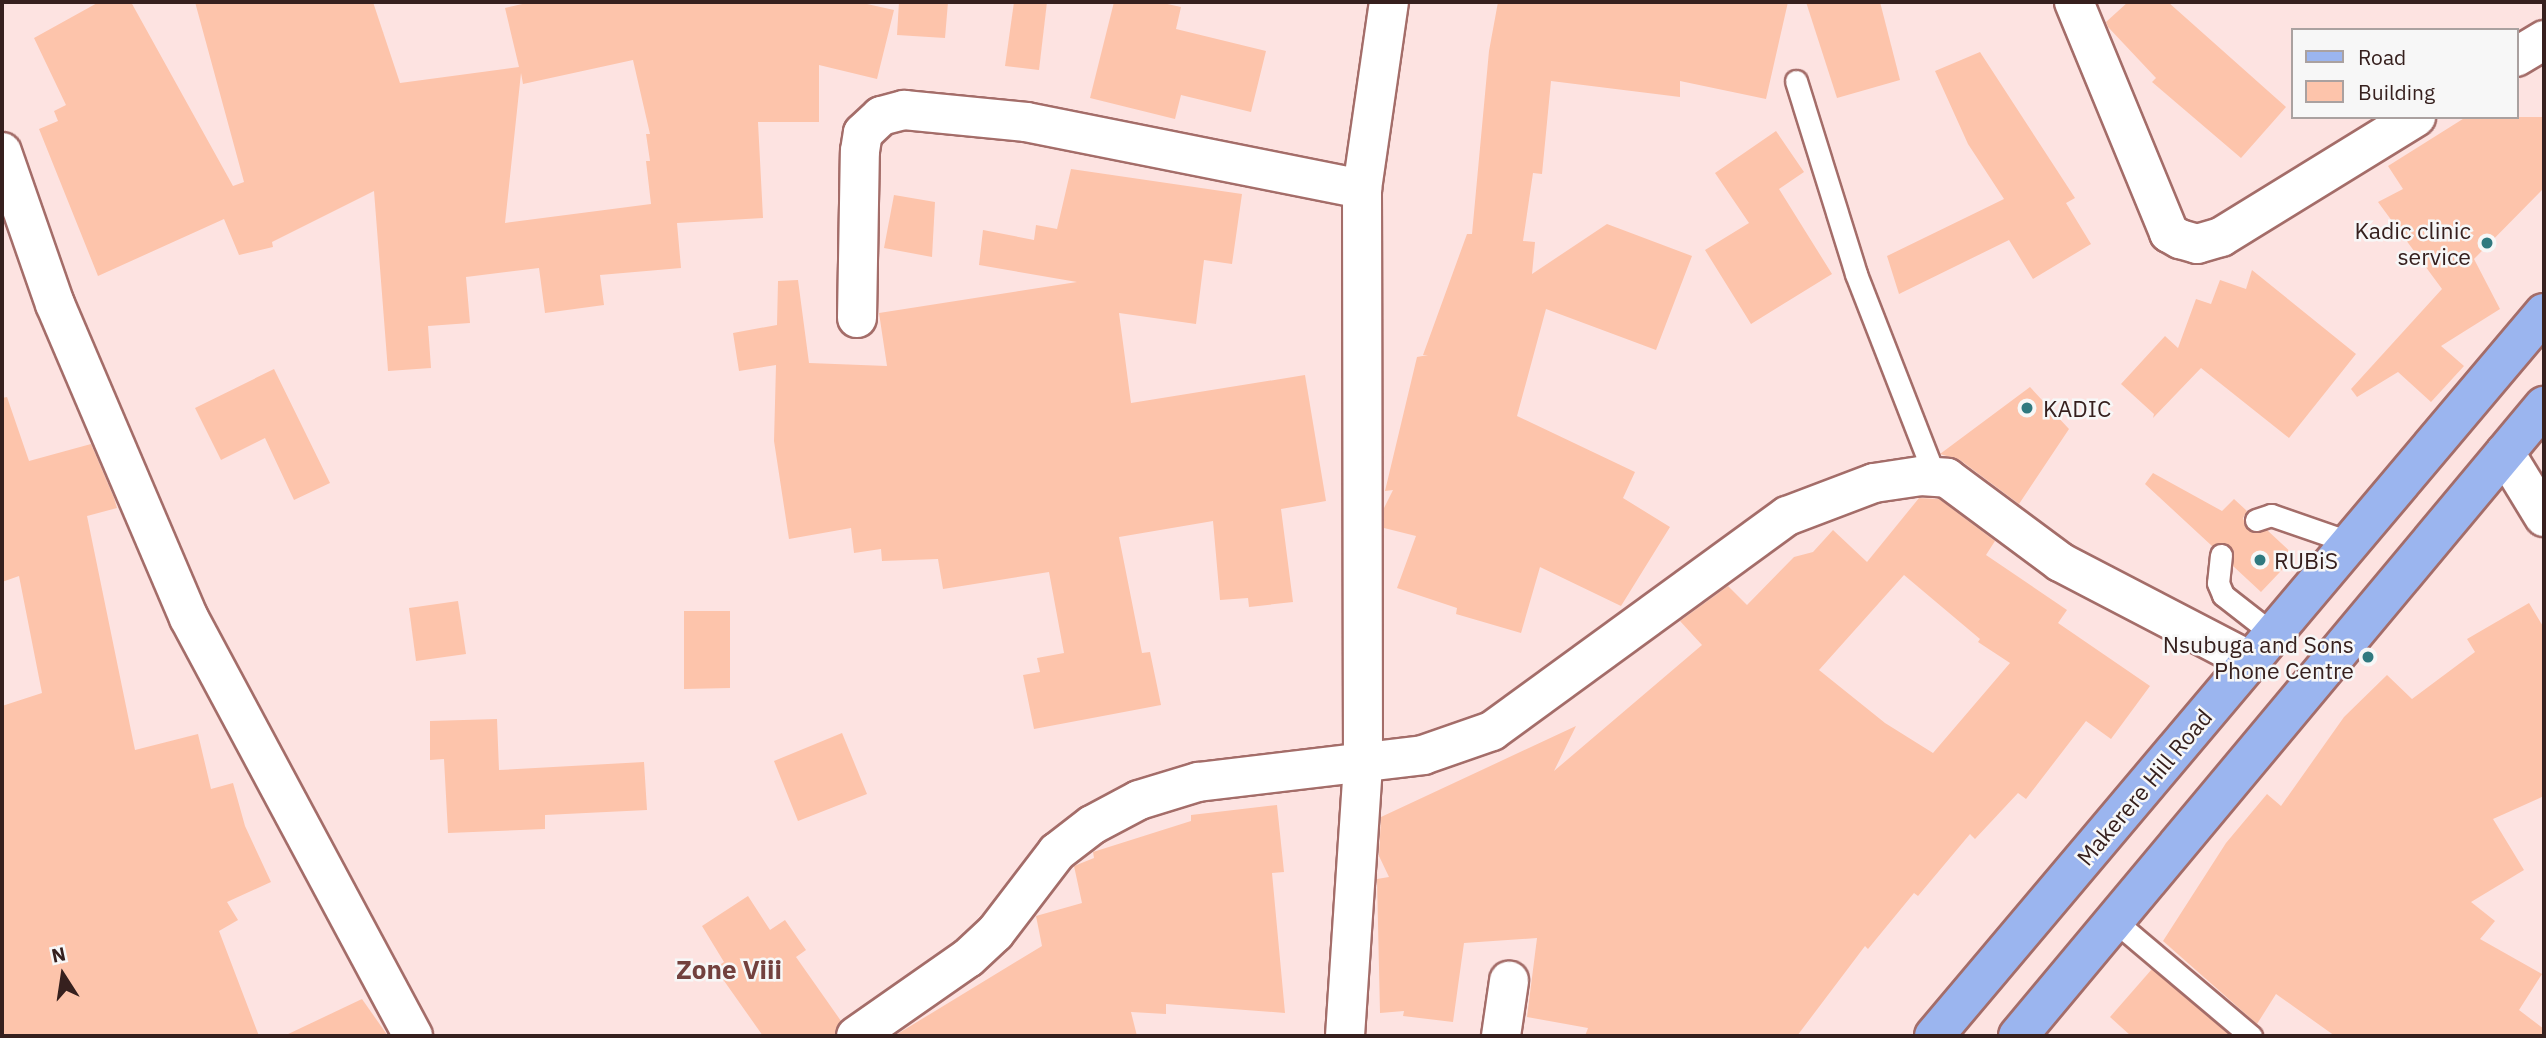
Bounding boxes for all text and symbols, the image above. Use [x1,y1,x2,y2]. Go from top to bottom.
legend [2290,28,2518,119]
text: Road [2358,43,2406,71]
text: Building [2358,78,2435,106]
place label: Kadic clinic service [2354,216,2471,270]
marker: Kadic clinic service [2477,233,2497,253]
place label: KADIC [2043,394,2111,422]
marker: KADIC [2017,398,2037,418]
place label: RUBiS [2274,546,2338,574]
marker: RUBiS [2252,552,2268,568]
place label: Nsubuga and Sons Phone Centre [2163,630,2354,684]
marker: Nsubuga and Sons Phone Centre [2360,649,2376,665]
street label: Makerere Hill Road [2071,703,2217,871]
north arrow [28,940,98,1010]
text: N [49,941,68,968]
district label: Zone Viii [676,954,782,986]

